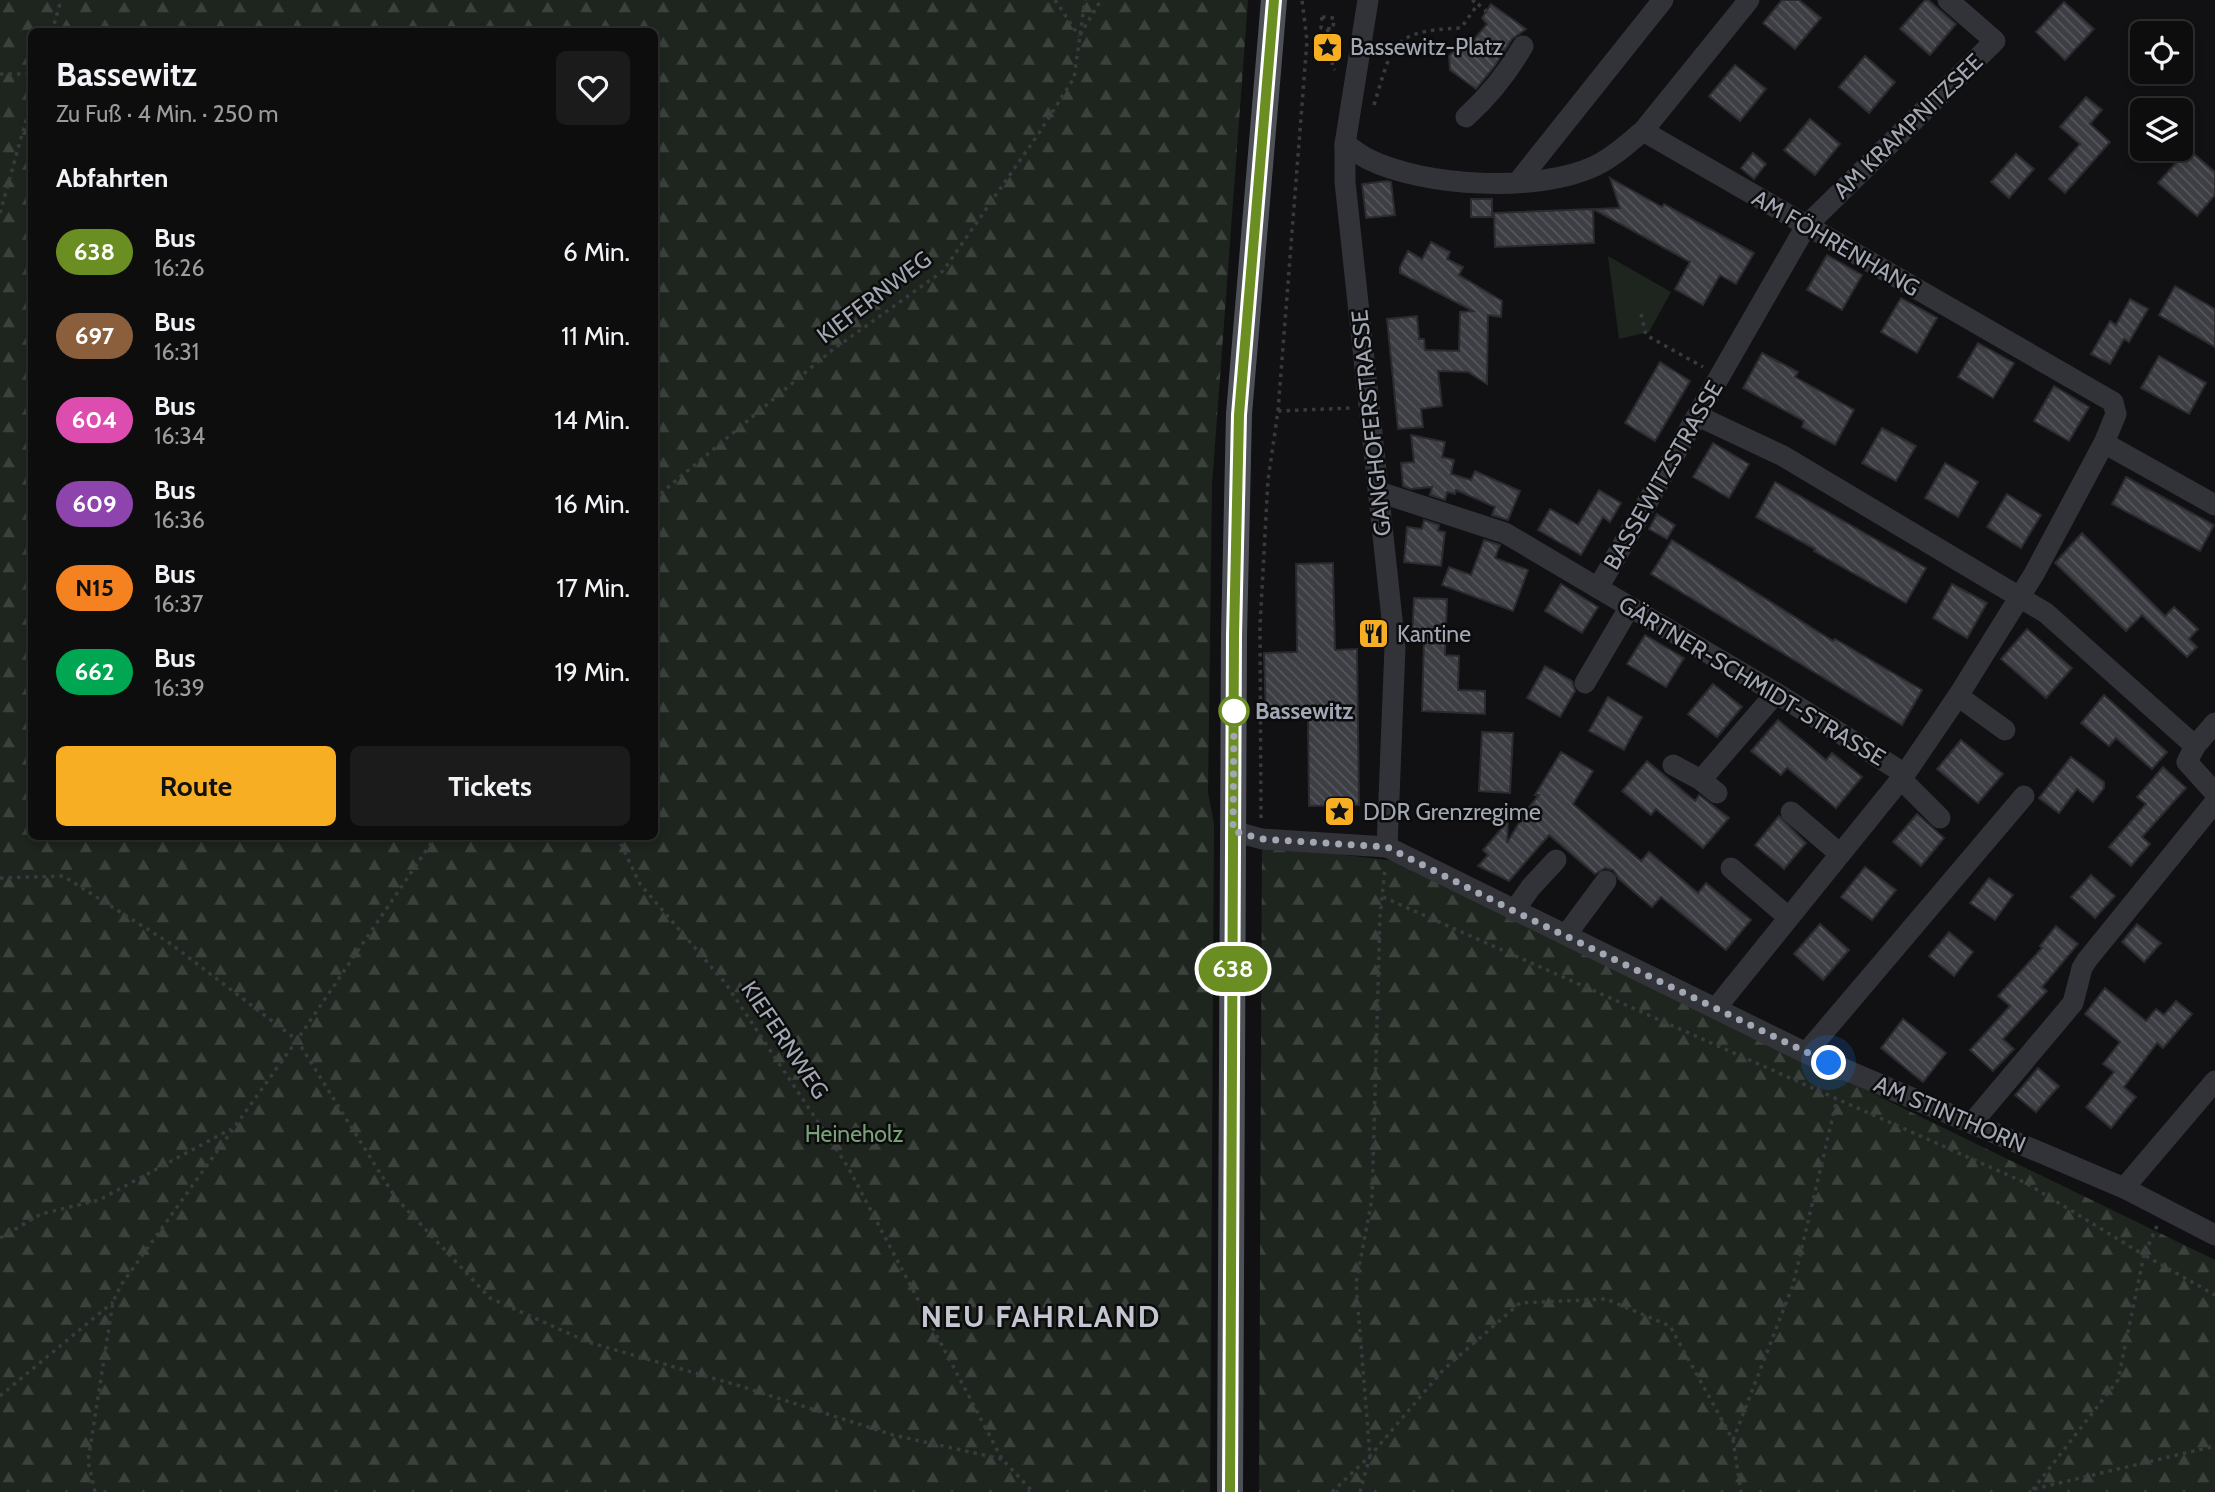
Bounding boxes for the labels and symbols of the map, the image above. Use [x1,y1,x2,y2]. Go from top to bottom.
place icon: Bassewitz-Platz [1310,30,1344,64]
place label: Bassewitz-Platz [1350,33,1503,61]
street label: AM KRAMPNITZSEE [1828,48,1988,204]
street label: AM FÖHRENHANG [1747,184,1925,302]
street label: KIEFERNWEG [811,245,937,349]
street label: GANGHOFERSTRASSE [1345,309,1397,537]
street label: BASSEWITZSTRASSE [1598,376,1728,574]
street label: GÄRTNER-SCHMIDT-STRASSE [1614,590,1890,772]
restaurant icon: Kantine [1357,617,1391,651]
place label: Kantine [1397,620,1471,648]
marker: Bassewitz [1219,696,1249,726]
place label: Bassewitz [1255,697,1353,725]
place icon: DDR Grenzregime [1323,795,1357,829]
place label: DDR Grenzregime [1363,798,1541,826]
line badge: 638 [1193,946,1273,992]
street label: KIEFERNWEG [735,976,835,1104]
your location [1811,1045,1846,1080]
street label: AM STINTHORN [1870,1069,2030,1159]
park label: Heineholz [805,1120,903,1148]
district label: NEU FAHRLAND [921,1298,1161,1335]

